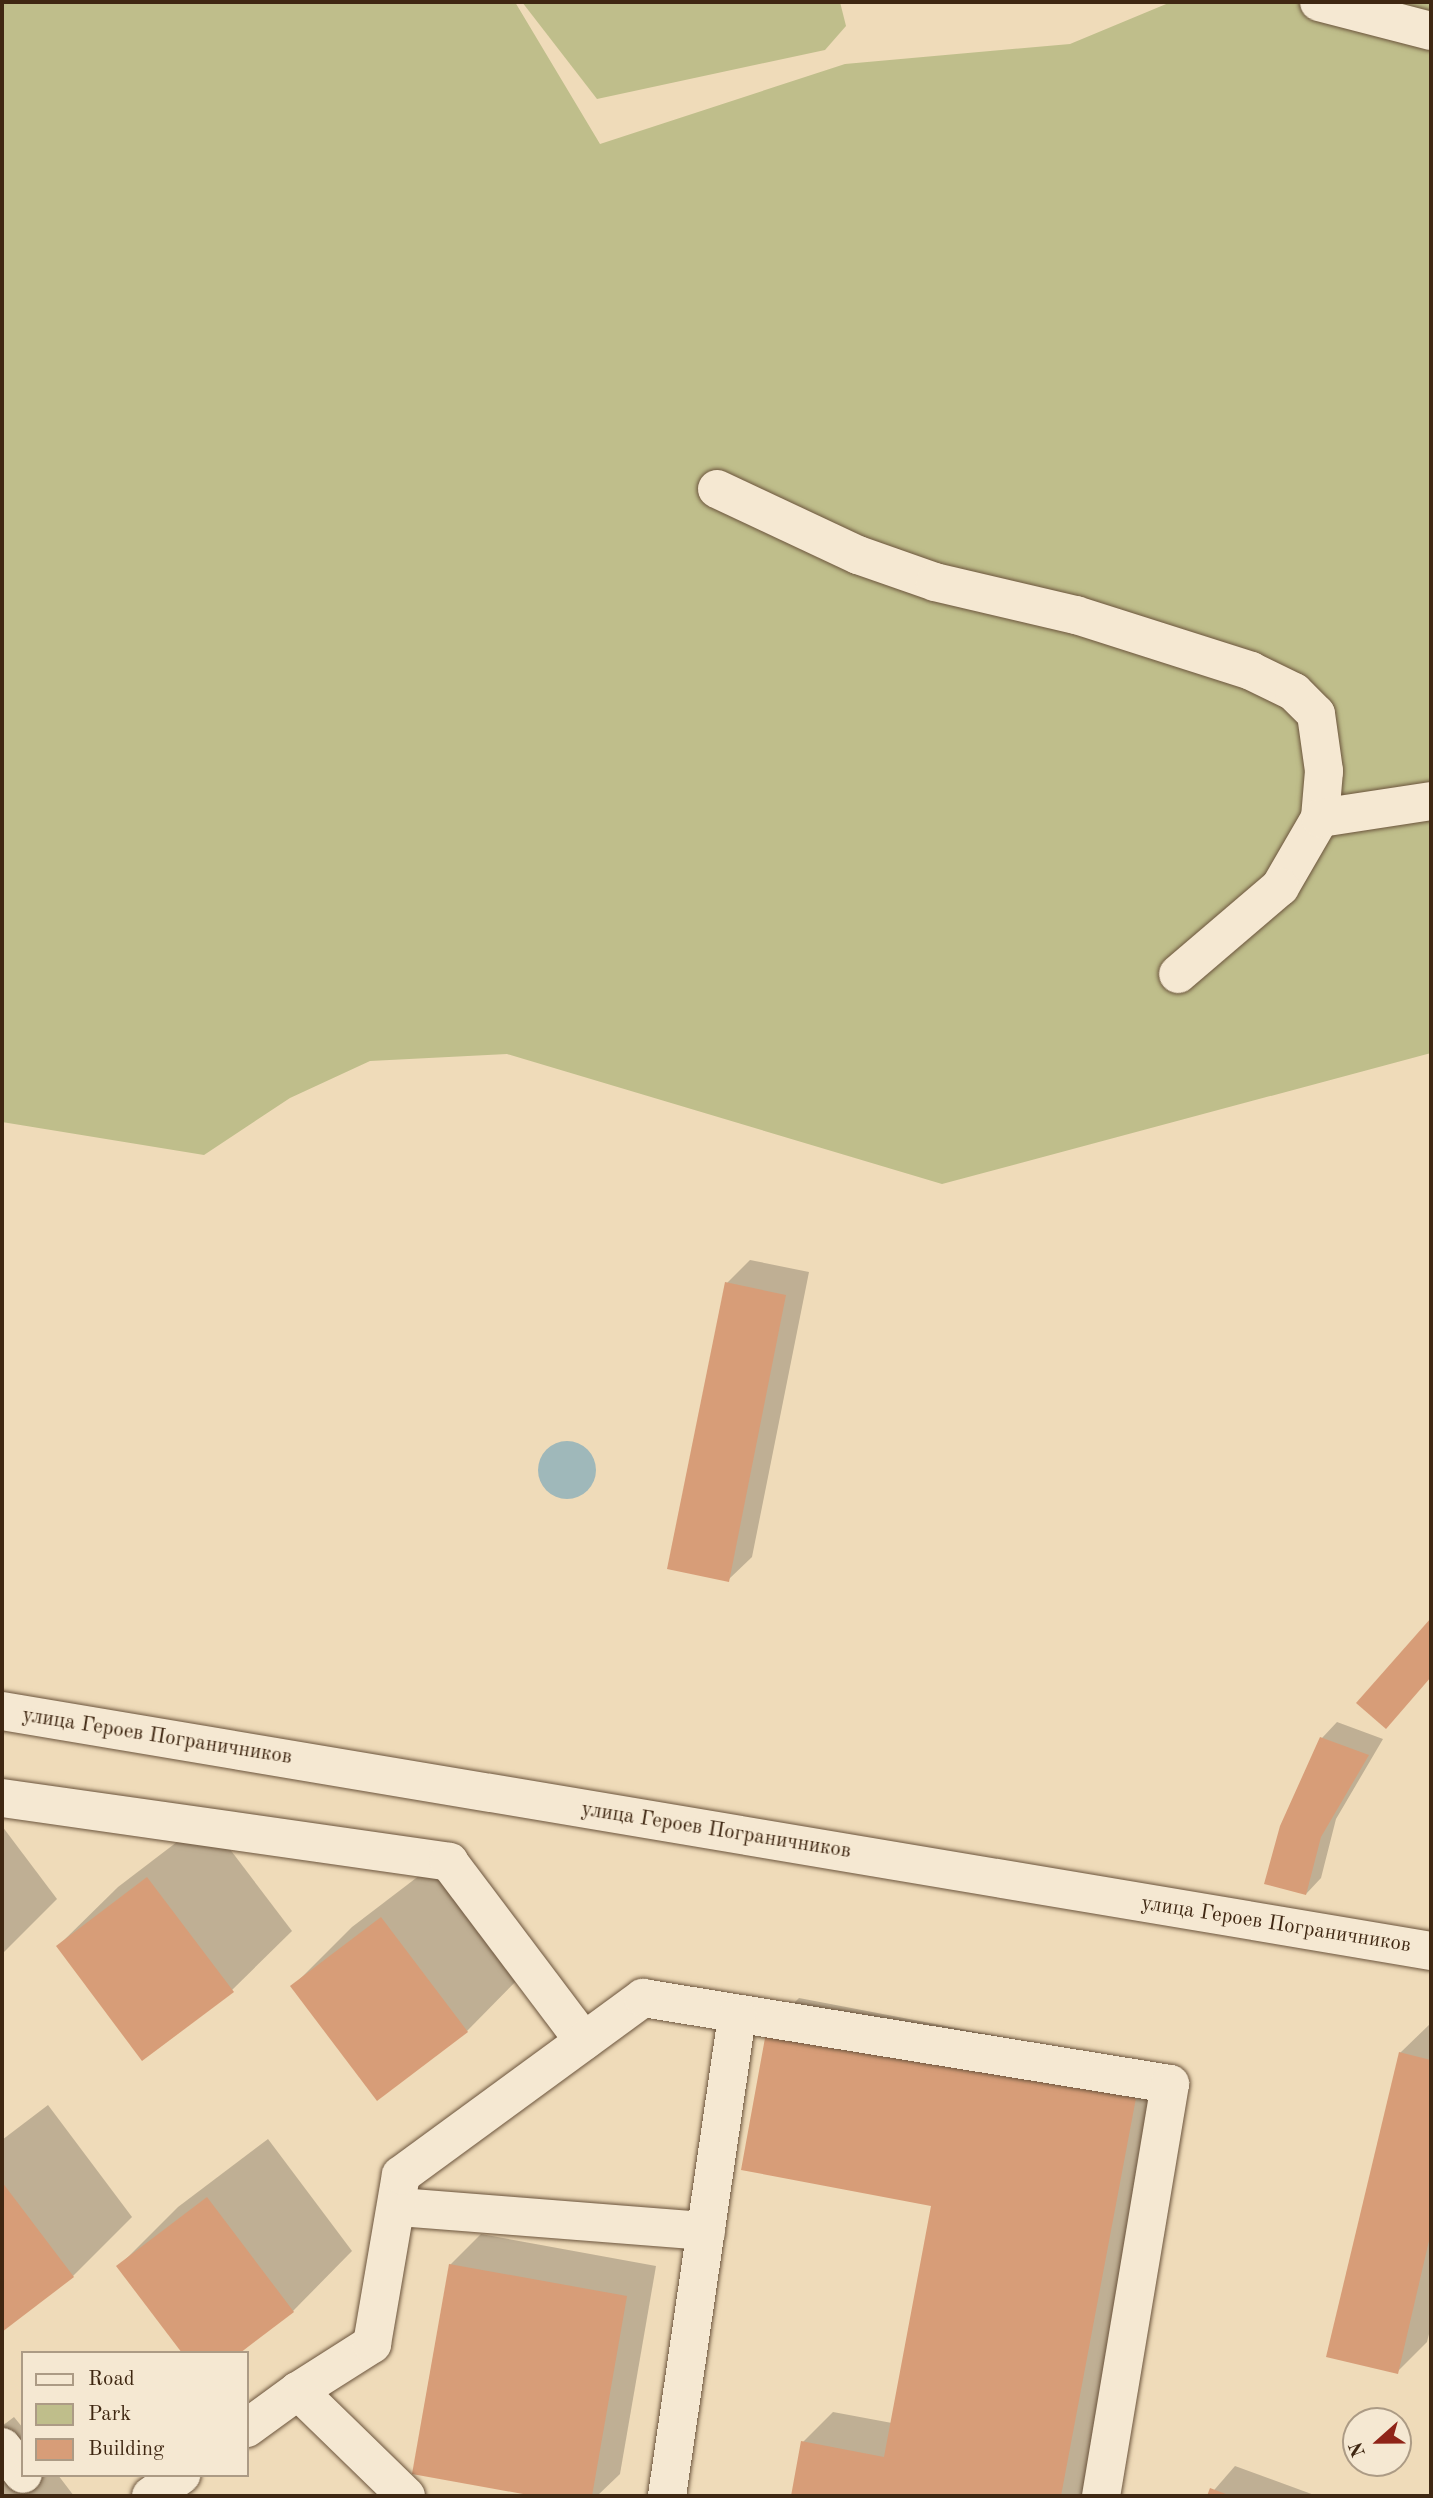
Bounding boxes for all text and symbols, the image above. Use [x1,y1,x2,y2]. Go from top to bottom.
street label: улица Героев Пограничников [20,1703,294,1771]
street label: улица Героев Пограничников [579,1797,853,1865]
street label: улица Героев Пограничников [1139,1891,1413,1959]
legend [21,2351,248,2477]
text: Road [88,2369,135,2390]
text: Park [88,2404,131,2425]
north arrow [1342,2407,1412,2477]
text: Building [88,2439,164,2460]
text: N [1347,2439,1370,2459]

